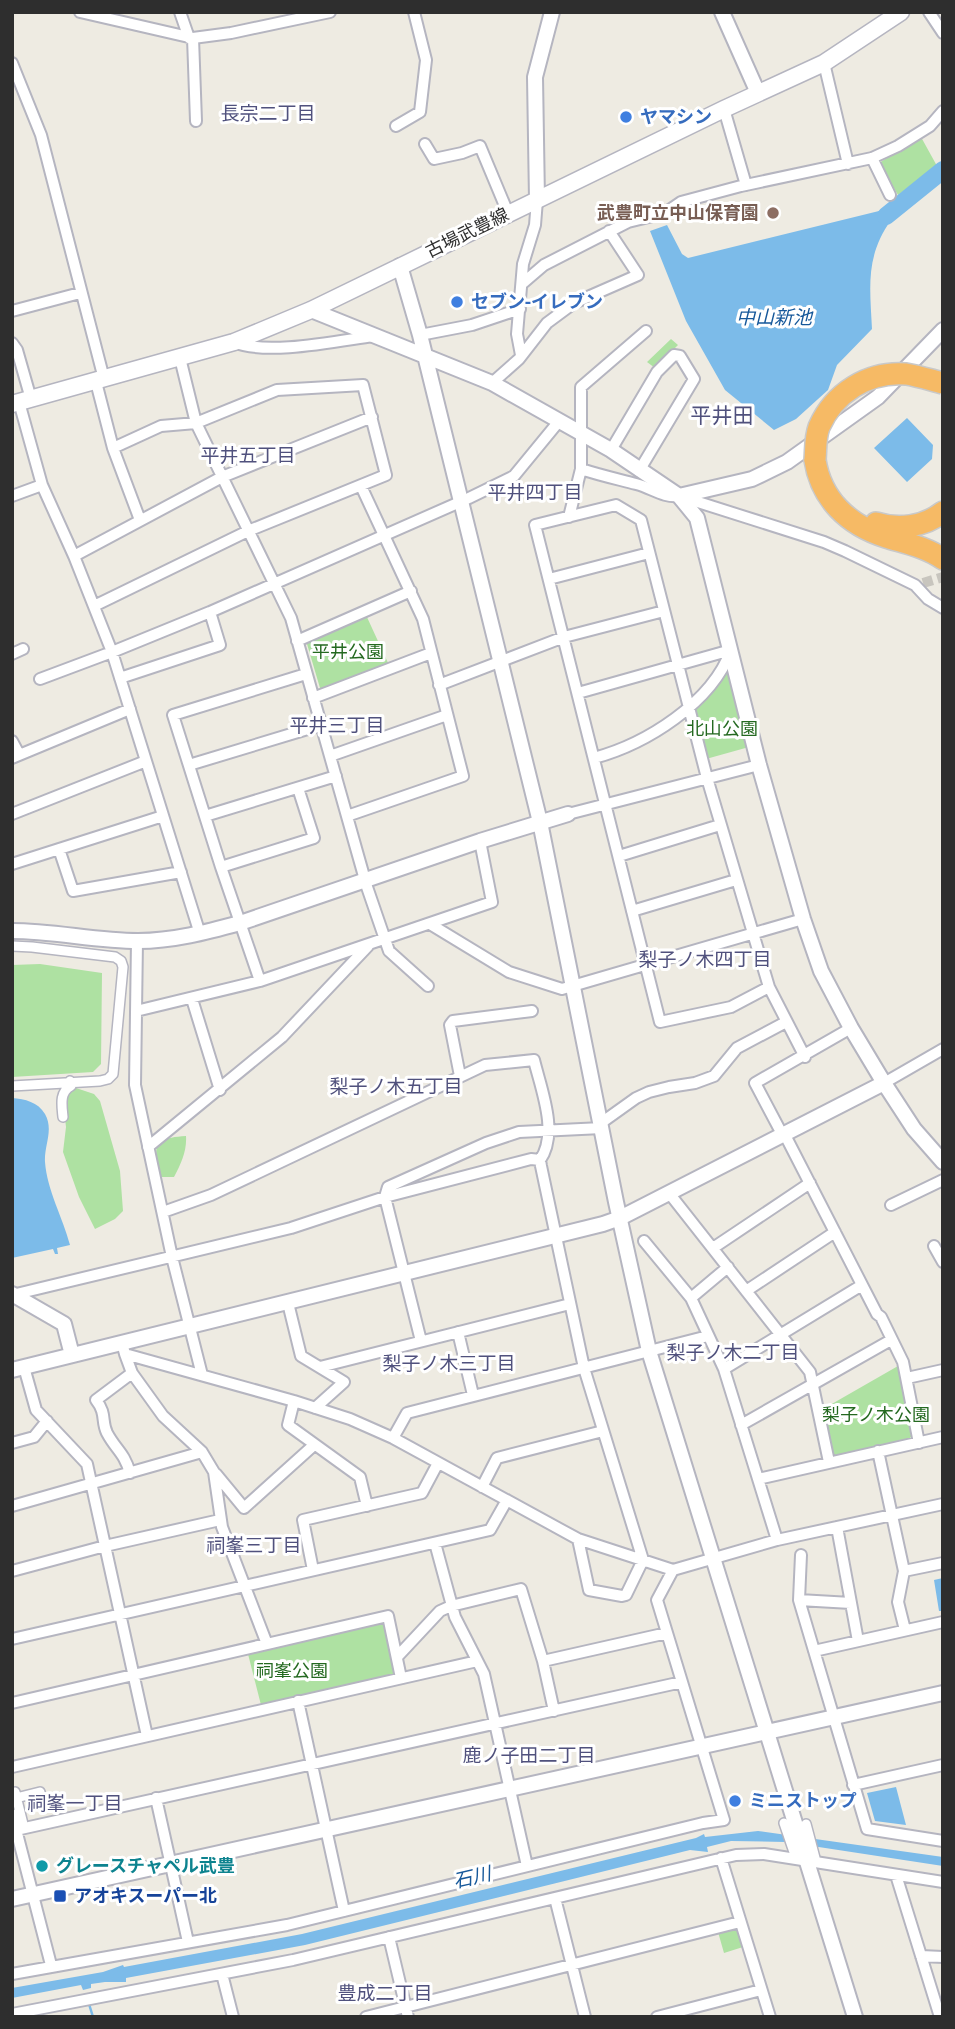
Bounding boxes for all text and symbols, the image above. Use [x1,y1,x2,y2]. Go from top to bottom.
district label: 長宗二丁目 [220,102,316,124]
place label: ヤマシン [640,106,712,126]
marker: ヤマシン [618,109,634,125]
place label: 武豊町立中山保育園 [597,202,759,222]
street label: 古場武豊線 [422,203,511,261]
marker: 武豊町立中山保育園 [765,205,781,221]
place label: セブン-イレブン [471,291,603,311]
marker: セブン-イレブン [449,294,465,310]
water label: 中山新池 [736,306,814,328]
district label: 平井田 [691,403,754,427]
district label: 平井五丁目 [200,444,296,466]
district label: 平井四丁目 [487,481,583,503]
park label: 平井公園 [312,641,384,661]
district label: 平井三丁目 [289,714,385,736]
park label: 北山公園 [686,718,758,738]
district label: 梨子ノ木四丁目 [638,948,772,970]
district label: 梨子ノ木五丁目 [329,1075,463,1097]
district label: 梨子ノ木二丁目 [666,1341,800,1363]
district label: 梨子ノ木三丁目 [382,1352,516,1374]
park label: 梨子ノ木公園 [822,1404,930,1424]
district label: 祠峯三丁目 [206,1534,302,1556]
park label: 祠峯公園 [256,1660,328,1680]
district label: 鹿ノ子田二丁目 [462,1744,596,1766]
place label: ミニストップ [749,1790,857,1810]
district label: 祠峯一丁目 [27,1792,123,1814]
marker: ミニストップ [727,1793,743,1809]
place label: グレースチャペル武豊 [56,1855,235,1875]
marker: グレースチャペル武豊 [34,1858,50,1874]
water label: 石川 [451,1862,495,1892]
place label: アオキスーパー北 [74,1885,217,1905]
marker: アオキスーパー北 [52,1888,68,1904]
district label: 豊成二丁目 [337,1982,433,2004]

